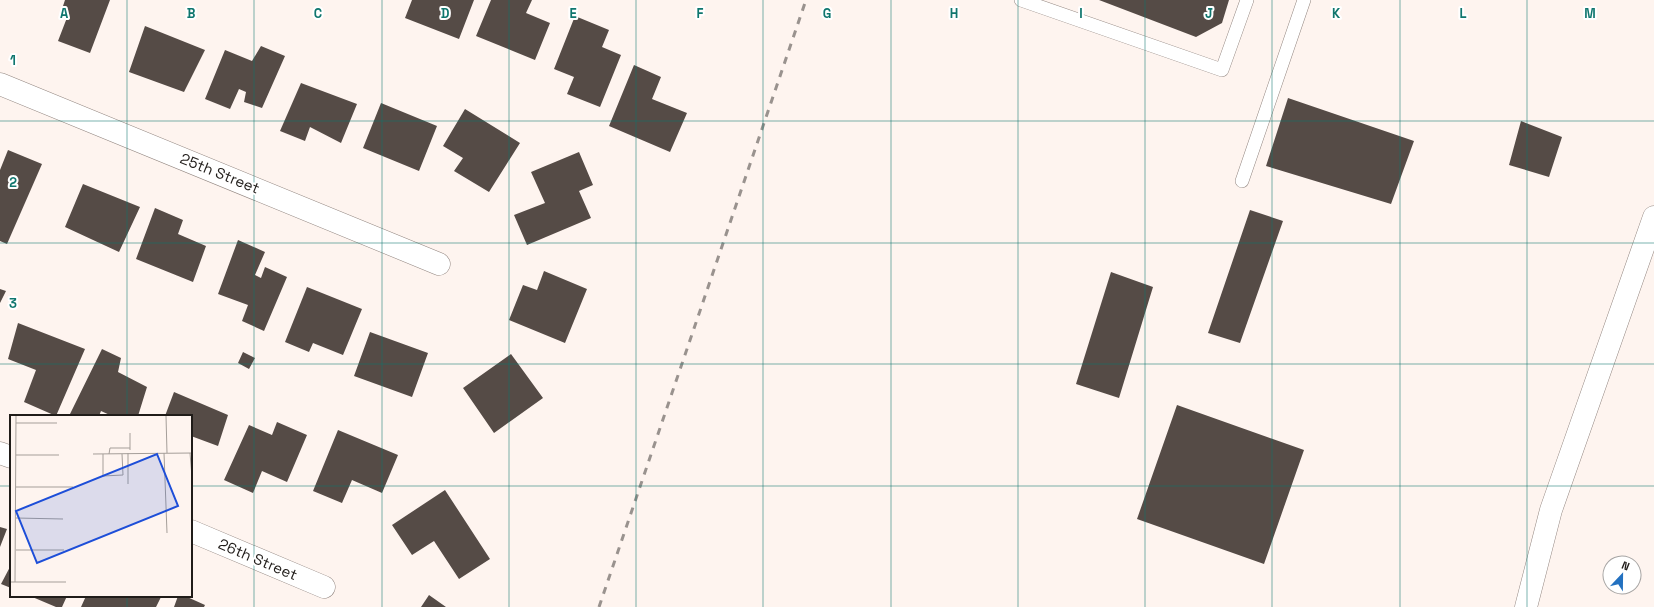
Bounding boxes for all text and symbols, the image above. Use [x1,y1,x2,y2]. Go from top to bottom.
text: A [60,5,69,22]
text: B [187,5,196,22]
text: C [314,5,322,22]
text: D [441,5,450,22]
text: E [569,5,577,22]
text: F [697,5,704,22]
text: G [823,5,831,22]
text: H [950,5,958,22]
text: I [1079,5,1083,22]
text: J [1205,5,1213,22]
text: K [1332,5,1341,22]
text: L [1459,5,1467,22]
text: M [1584,5,1596,22]
text: 1 [10,52,16,69]
street label: 25th Street [178,148,263,198]
text: 2 [9,174,17,191]
text: 3 [9,295,17,312]
inset map [10,415,192,597]
street label: 26th Street [216,534,300,584]
north arrow [1602,555,1642,595]
text: N [1620,558,1632,574]

